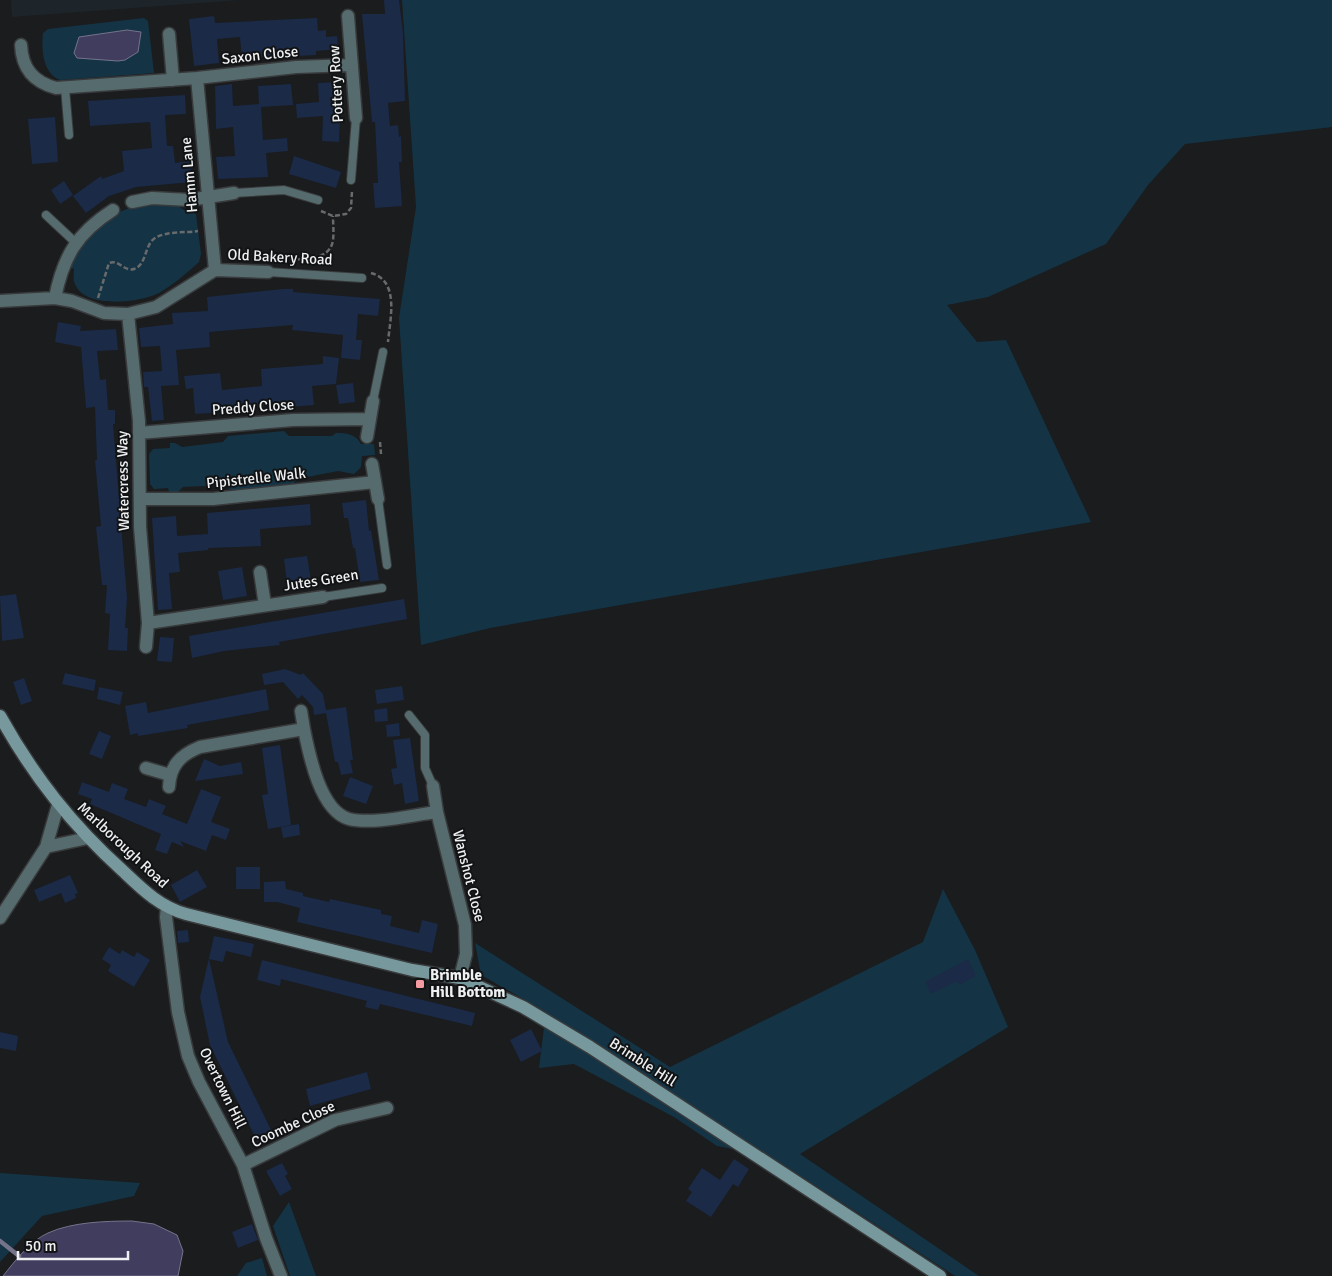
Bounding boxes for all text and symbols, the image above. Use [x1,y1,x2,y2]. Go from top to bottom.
street label: Saxon Close [221,42,299,68]
street label: Pottery Row [325,45,347,123]
street label: Hamm Lane [177,136,201,214]
street label: Old Bakery Road [227,245,333,269]
street label: Preddy Close [211,395,295,419]
street label: Watercress Way [113,431,133,531]
street label: Pipistrelle Walk [205,464,307,492]
street label: Jutes Green [282,565,360,595]
street label: Marlborough Road [74,798,172,892]
street label: Wanshot Close [449,828,489,924]
place label: Brimble Hill Bottom [430,966,505,1001]
marker: Brimble Hill Bottom [414,978,426,990]
street label: Brimble Hill [606,1034,680,1090]
street label: Overtown Hill [196,1045,250,1131]
street label: Coombe Close [248,1097,338,1151]
scale bar [18,1228,128,1260]
text: 50 m [25,1237,56,1255]

